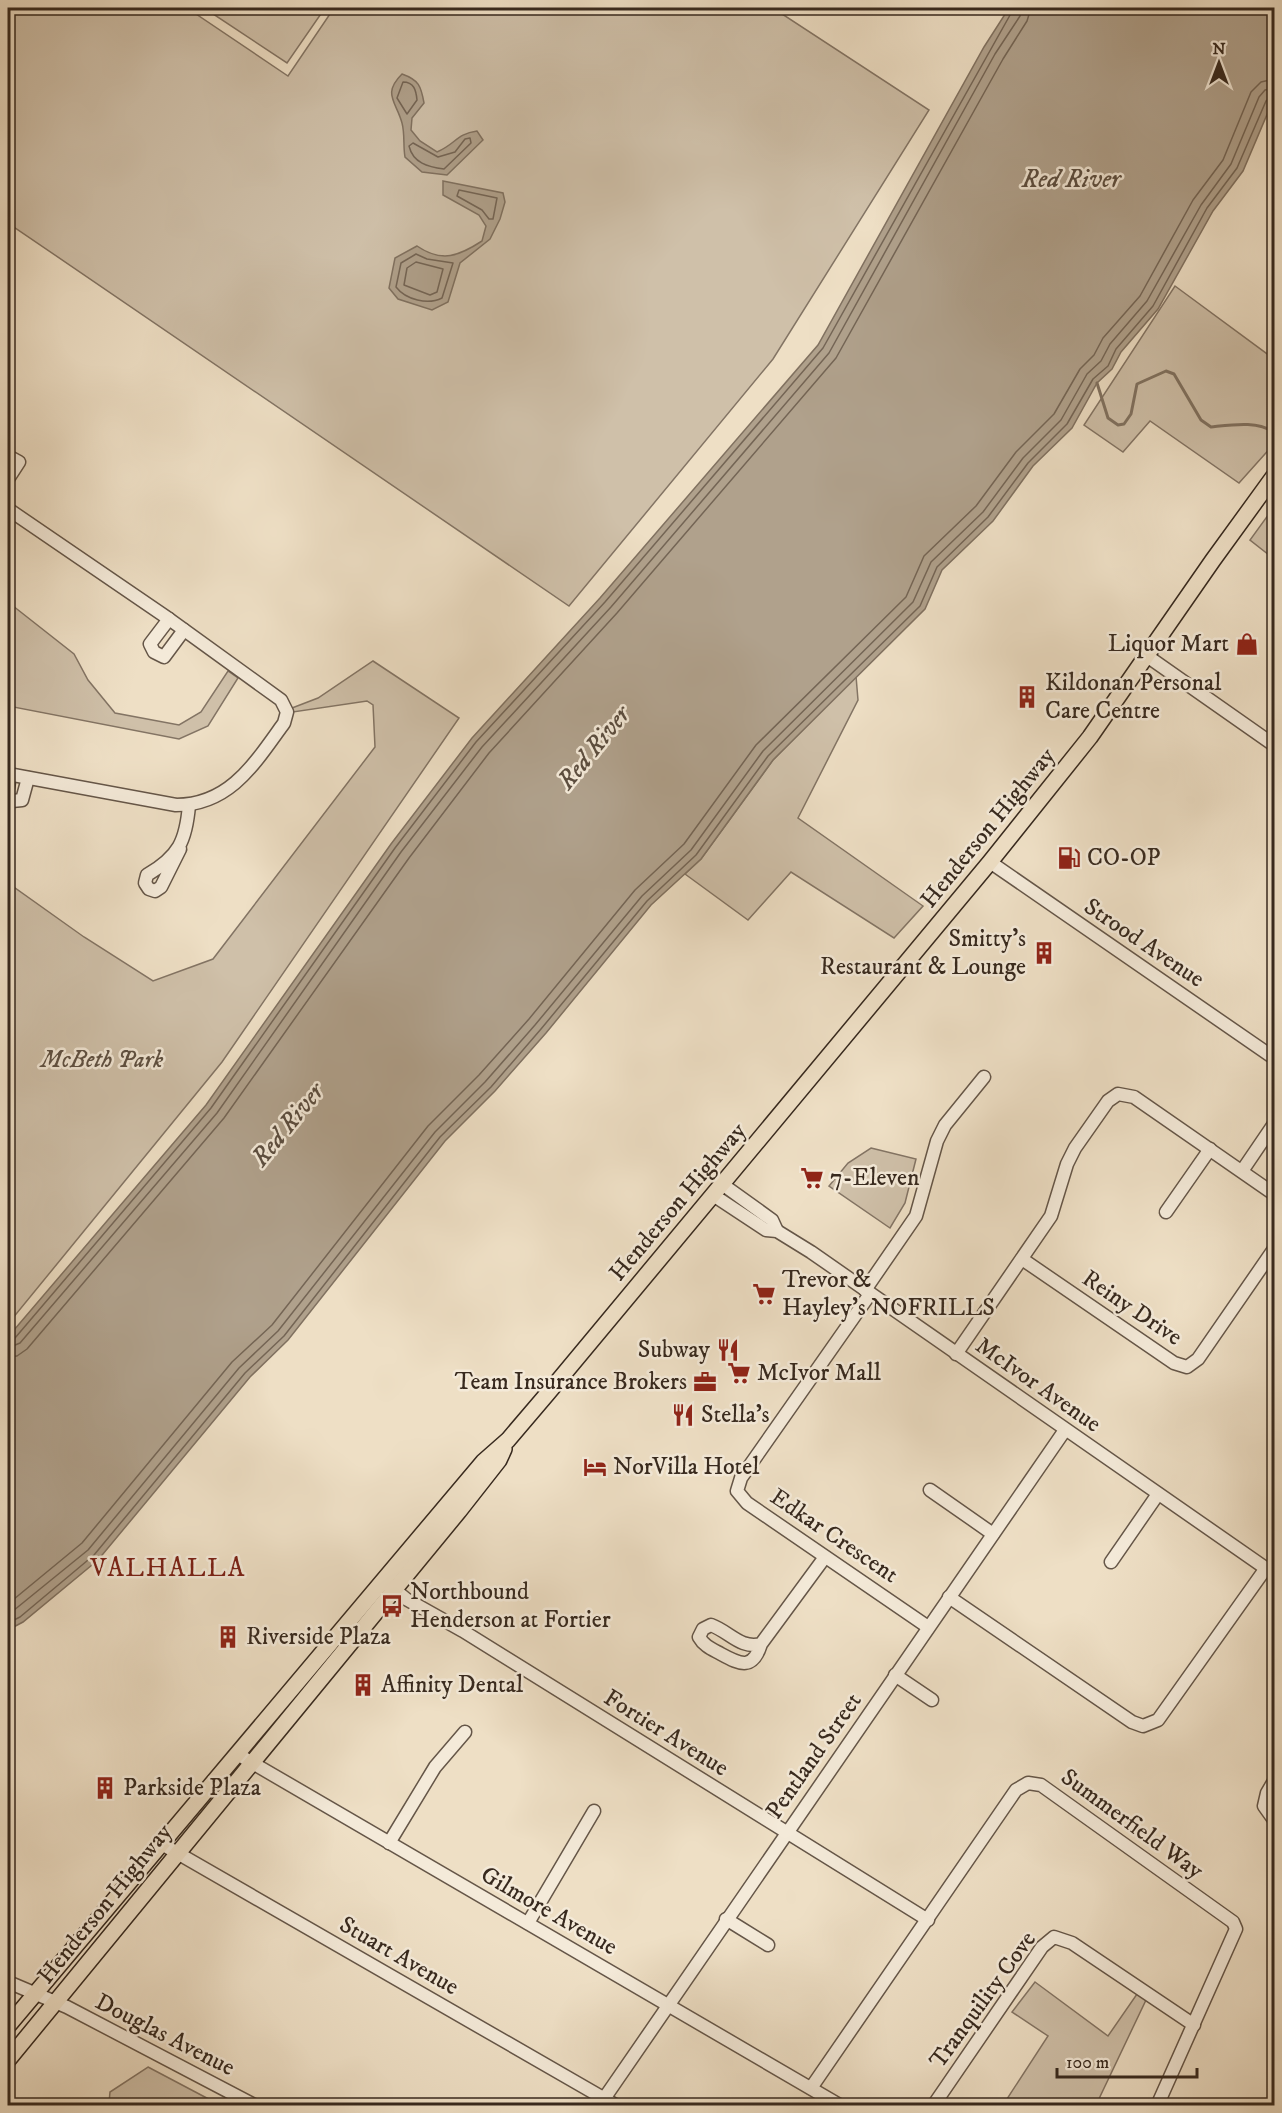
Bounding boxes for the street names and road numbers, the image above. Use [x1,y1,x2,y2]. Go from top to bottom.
street label: Henderson Highway [914,741,1062,914]
street label: Strood Avenue [1078,892,1210,994]
street label: Henderson Highway [603,1116,753,1287]
street label: Reiny Drive [1076,1264,1188,1352]
street label: McIvor Avenue [969,1331,1107,1439]
street label: Edkar Crescent [764,1482,904,1590]
street label: Fortier Avenue [598,1683,734,1783]
street label: Pentland Street [759,1687,869,1825]
street label: Summerfield Way [1055,1762,1210,1886]
street label: Henderson Highway [31,1817,179,1990]
street label: Gilmore Avenue [475,1860,623,1962]
street label: Stuart Avenue [334,1910,464,2002]
street label: Tranquility Cove [923,1925,1043,2075]
street label: Douglas Avenue [90,1987,240,2083]

